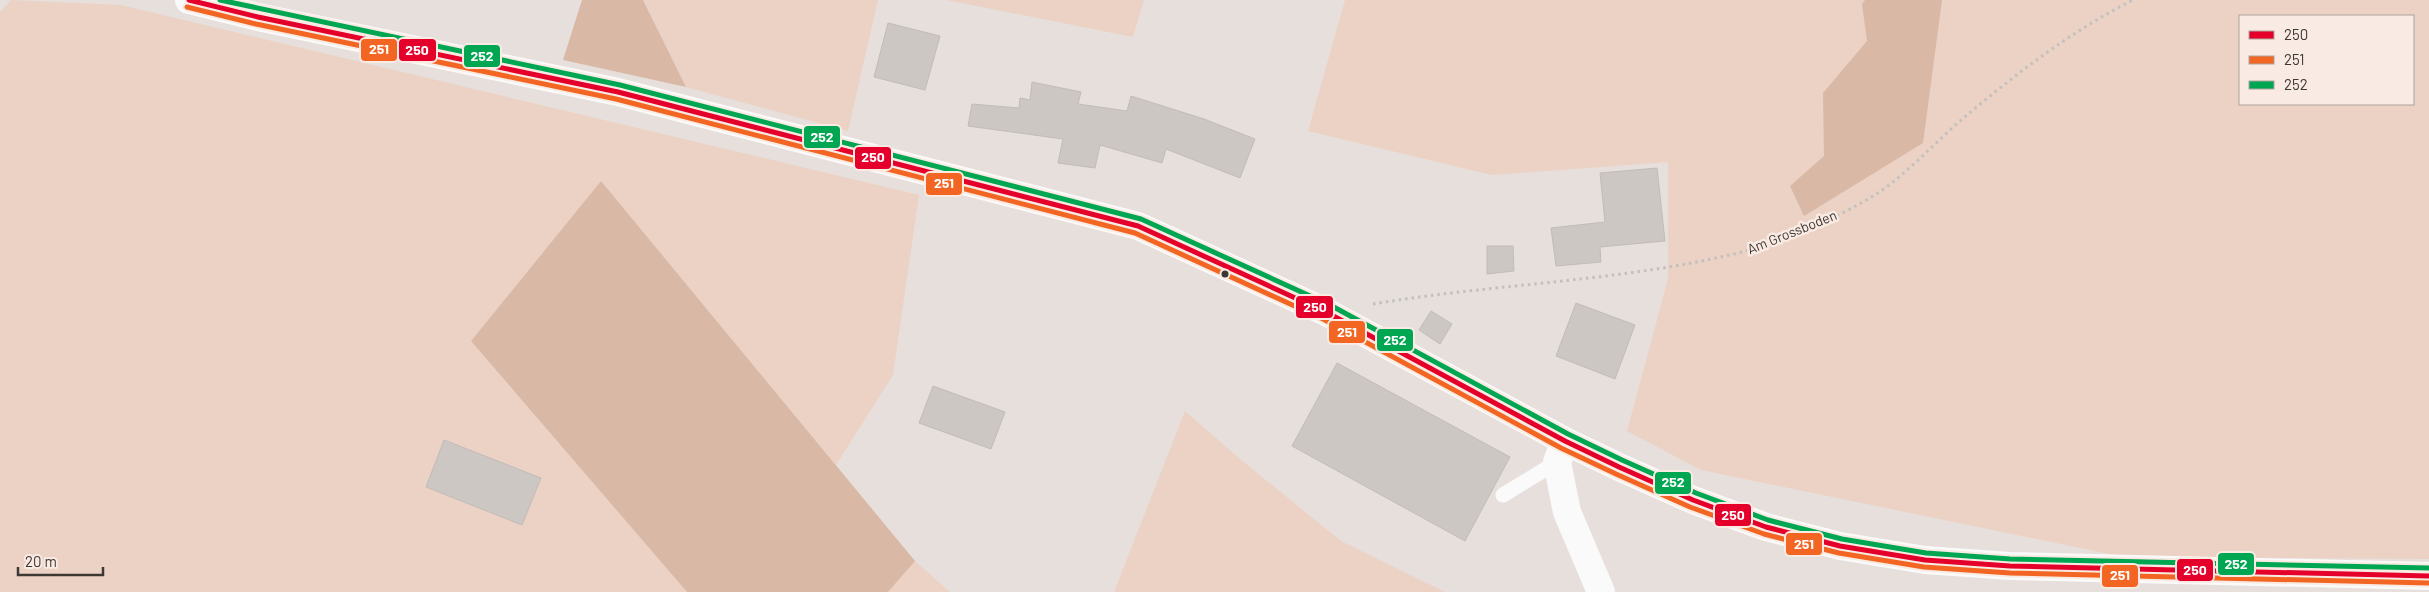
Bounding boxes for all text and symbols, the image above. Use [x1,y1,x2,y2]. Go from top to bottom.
legend [2239,15,2414,105]
text: 250 [2284,25,2308,43]
line badge: 251 [360,38,398,62]
line badge: 250 [398,38,437,62]
text: 251 [369,40,389,57]
text: 250 [405,41,429,58]
line badge: 252 [463,44,501,68]
text: 252 [470,47,494,64]
text: 251 [2284,50,2305,68]
text: 252 [2284,75,2308,93]
line badge: 252 [803,125,841,149]
text: 252 [810,128,834,145]
line badge: 250 [854,146,892,170]
text: 250 [861,148,885,165]
line badge: 251 [925,172,963,196]
text: 251 [934,174,954,191]
street label: Am Grossboden [1744,206,1839,257]
unlabelled marker [1220,269,1230,279]
line badge: 250 [1295,295,1334,319]
text: 250 [1303,298,1327,315]
line badge: 251 [1328,320,1366,344]
text: 251 [1337,323,1357,340]
line badge: 252 [1376,328,1414,352]
text: 252 [1383,331,1407,348]
line badge: 252 [1654,471,1692,495]
text: 252 [1661,473,1685,490]
line badge: 250 [1714,503,1752,527]
text: 250 [1721,506,1745,523]
line badge: 251 [1785,532,1823,556]
text: 251 [1794,535,1814,552]
scale bar [18,544,102,576]
text: 20 m [25,552,57,570]
line badge: 252 [2217,552,2255,576]
text: 252 [2224,555,2248,572]
line badge: 250 [2176,558,2214,582]
text: 250 [2183,561,2207,578]
line badge: 251 [2101,564,2139,588]
text: 251 [2110,566,2130,583]

